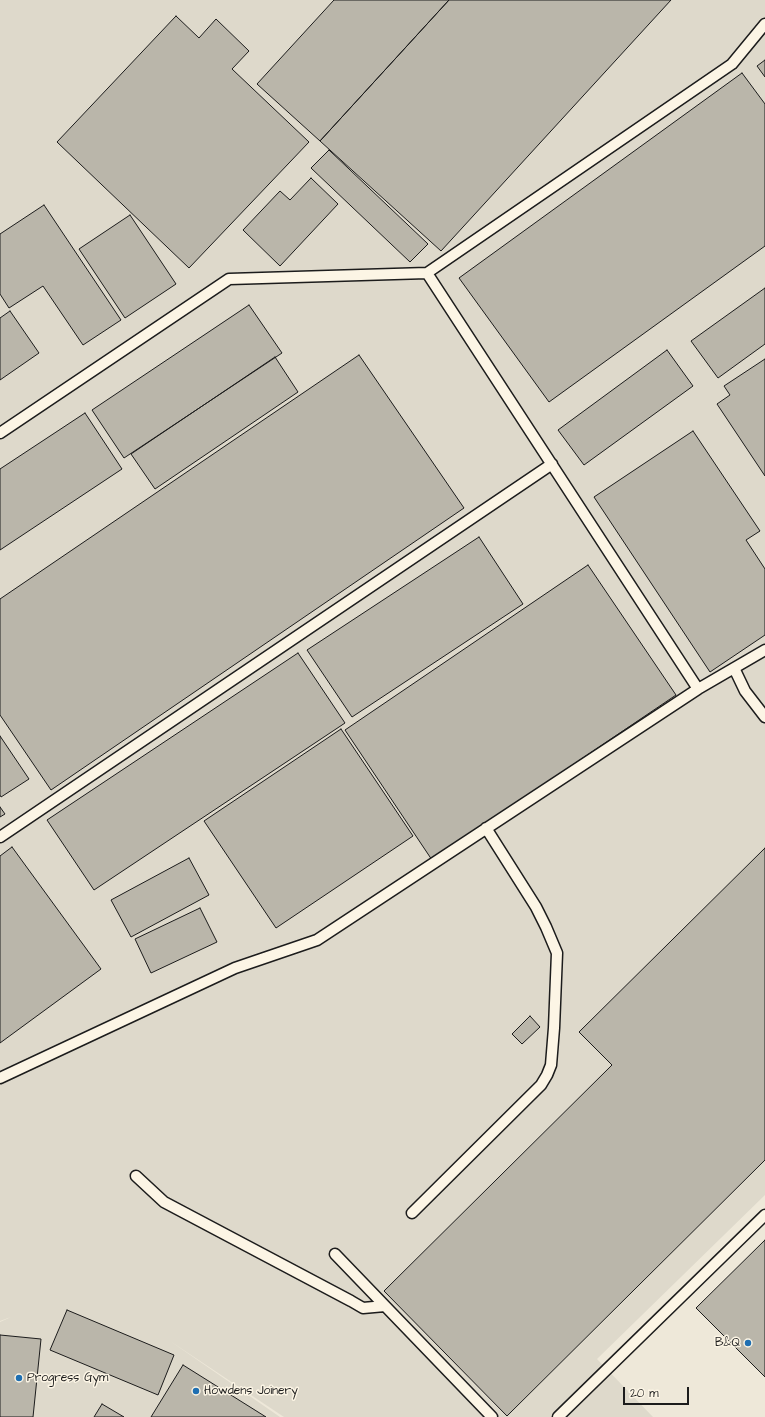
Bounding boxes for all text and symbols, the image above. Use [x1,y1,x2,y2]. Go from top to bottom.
place label: B&Q [715,1336,740,1350]
marker: B&Q [743,1338,753,1348]
place label: Progress Gym [27,1371,108,1385]
marker: Progress Gym [14,1373,24,1383]
scale bar [625,1379,691,1405]
place label: Howdens Joinery [204,1384,298,1398]
text: 20 m [630,1385,659,1402]
marker: Howdens Joinery [191,1386,201,1396]

